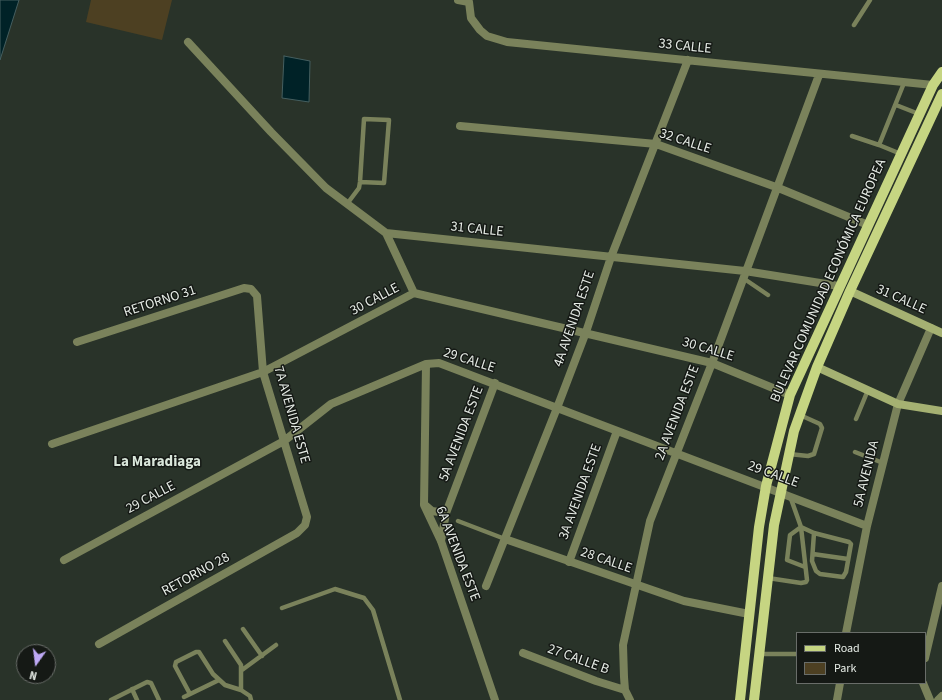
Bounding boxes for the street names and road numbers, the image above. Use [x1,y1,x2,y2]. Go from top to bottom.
street label: 33 CALLE [658,36,712,58]
street label: 32 CALLE [657,126,713,158]
street label: BULEVAR COMUNIDAD ECONÓMICA EUROPEA [768,157,890,405]
street label: 31 CALLE [450,219,504,241]
street label: 4A AVENIDA ESTE [551,269,599,369]
street label: 30 CALLE [348,280,402,320]
street label: 31 CALLE [873,281,929,319]
street label: RETORNO 31 [122,282,198,322]
street label: 30 CALLE [680,334,736,366]
street label: 29 CALLE [441,345,497,377]
street label: 2A AVENIDA ESTE [652,363,704,463]
street label: 7A AVENIDA ESTE [269,364,313,466]
street label: 5A AVENIDA ESTE [436,384,488,484]
street label: 5A AVENIDA [851,439,883,509]
street label: 3A AVENIDA ESTE [556,442,606,542]
street label: 29 CALLE [745,458,801,492]
street label: 29 CALLE [124,478,178,518]
street label: 6A AVENIDA ESTE [431,504,483,604]
street label: 28 CALLE [578,544,634,578]
street label: RETORNO 28 [159,550,233,600]
street label: 27 CALLE B [545,641,611,679]

